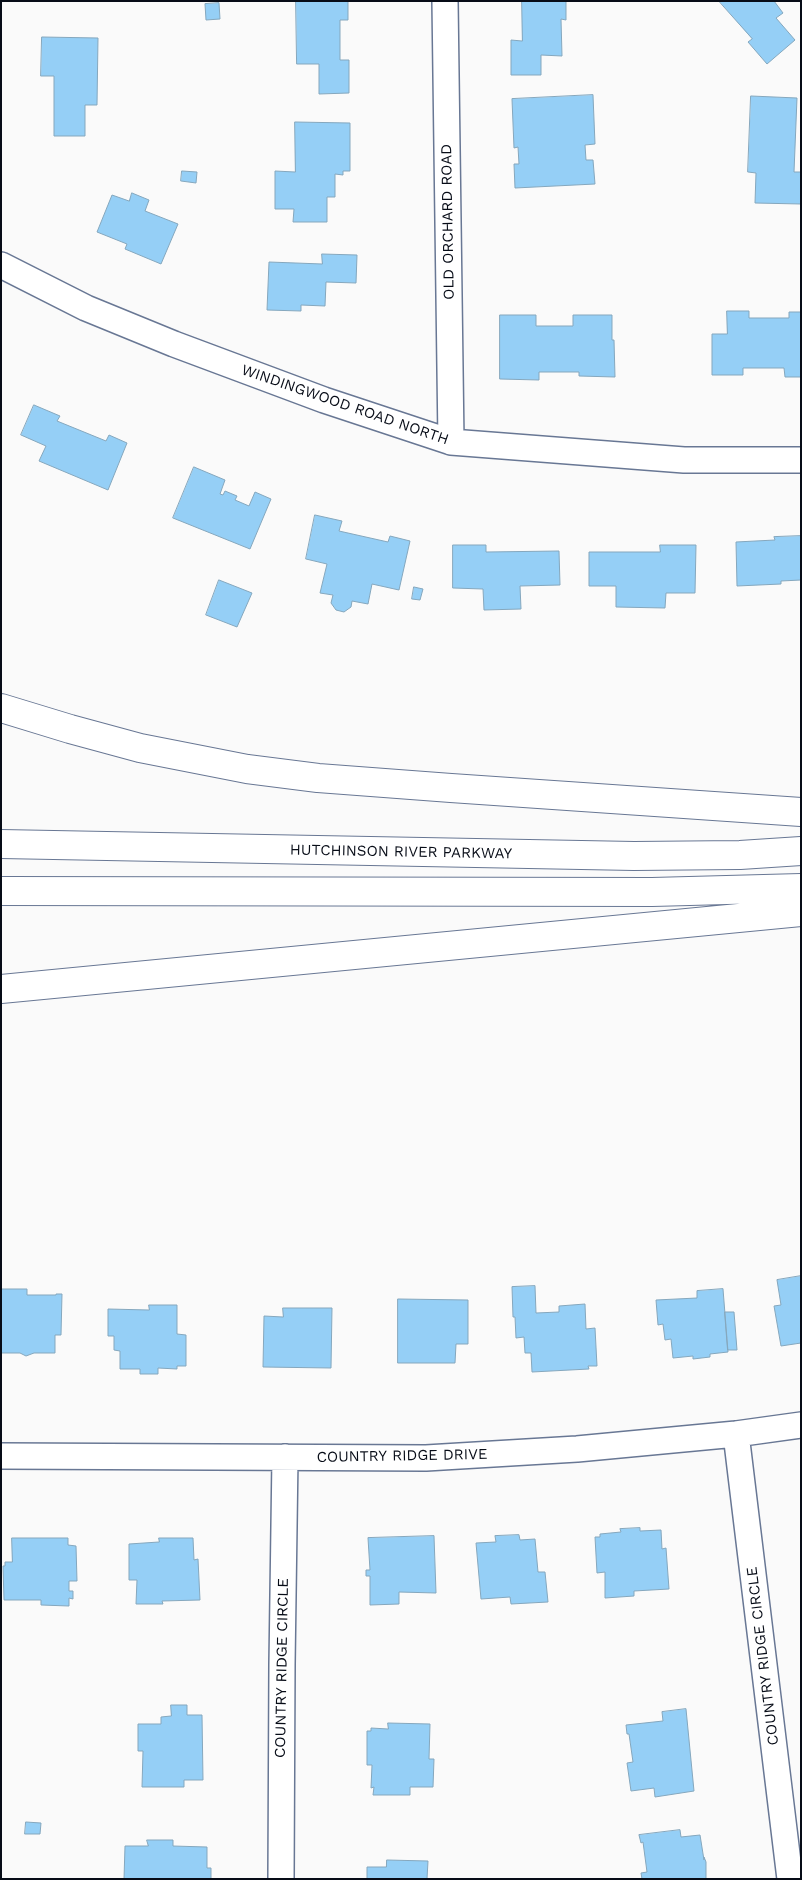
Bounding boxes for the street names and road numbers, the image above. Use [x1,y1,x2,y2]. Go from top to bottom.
street label: OLD ORCHARD ROAD [438,144,458,300]
street label: WINDINGWOOD ROAD NORTH [239,361,451,449]
street label: HUTCHINSON RIVER PARKWAY [290,841,512,863]
street label: COUNTRY RIDGE DRIVE [316,1446,488,1466]
street label: COUNTRY RIDGE CIRCLE [743,1566,783,1746]
street label: COUNTRY RIDGE CIRCLE [271,1578,293,1758]

